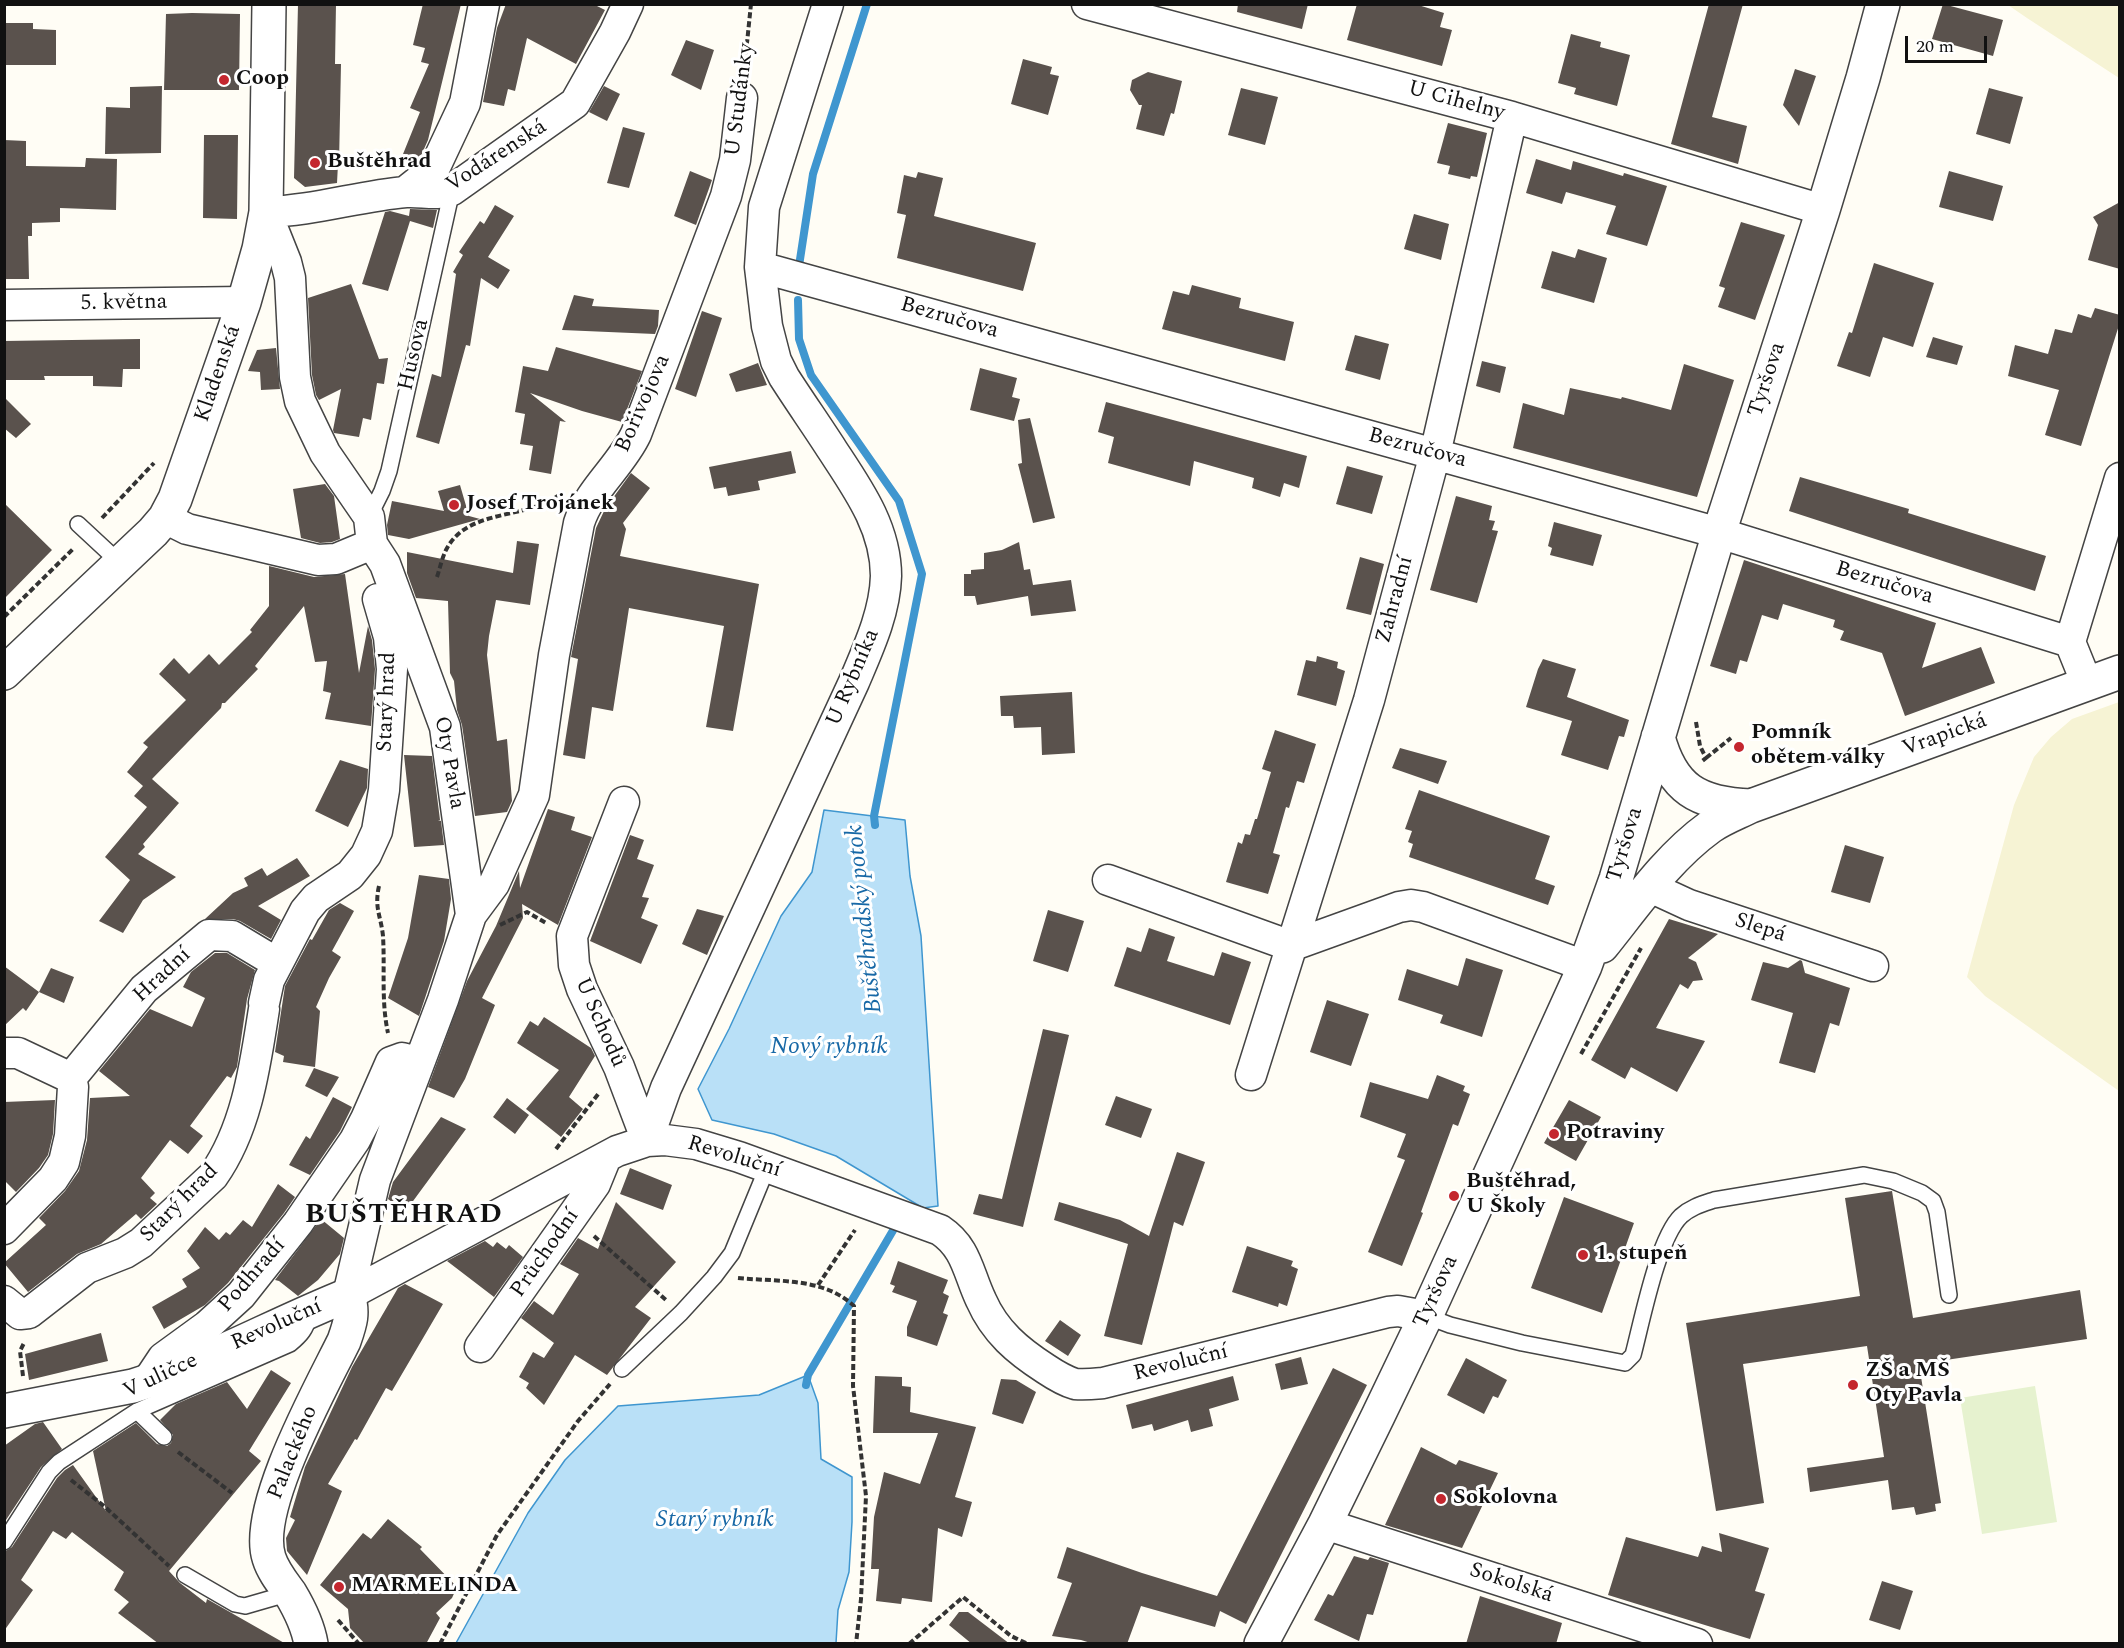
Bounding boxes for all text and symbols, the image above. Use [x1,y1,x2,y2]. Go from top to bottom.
scale bar [1908,24,1990,62]
text: 20 m [1916,33,1954,60]
street label: U Studánky [721,42,761,158]
place label: Coop [236,67,289,93]
marker: Coop [217,73,231,87]
street label: U Cihelny [1405,76,1507,128]
street label: Vodárenská [442,115,552,199]
place label: Buštěhrad [327,150,431,176]
marker: Buštěhrad [308,156,322,170]
street label: 5. května [80,290,168,318]
street label: Bezručova [897,292,1001,346]
street label: Husova [394,317,436,393]
street label: Kladenská [190,322,248,426]
street label: Tyršova [1744,339,1792,421]
street label: Bořivojova [611,351,677,457]
street label: Bezručova [1365,423,1469,475]
place label: Josef Trojánek [466,492,614,518]
marker: Josef Trojánek [447,498,461,512]
street label: Zahradní [1372,553,1420,647]
street label: Bezručova [1832,557,1936,611]
street label: U Rybníka [822,625,886,731]
street label: Starý hrad [373,652,403,752]
street label: Vrapická [1899,709,1991,763]
street label: Oty Pavla [427,715,469,811]
place label: Pomník obětem války [1751,721,1884,772]
marker: Pomník obětem války [1732,740,1746,754]
street label: Tyršova [1602,804,1650,886]
water label: Buštěhradský potok [842,823,890,1015]
street label: Slepá [1731,908,1789,950]
street label: Hradní [129,943,197,1009]
street label: U Schodů [568,974,630,1072]
water label: Nový rybník [770,1034,888,1062]
place label: Potraviny [1566,1121,1664,1147]
marker: Potraviny [1547,1127,1561,1141]
street label: Revoluční [684,1131,784,1185]
street label: Starý hrad [135,1159,225,1249]
place label: Buštěhrad, U Školy [1466,1170,1576,1222]
marker: Buštěhrad, U Školy [1447,1189,1461,1203]
district label: BUŠTĚHRAD [305,1200,503,1234]
street label: Průchodní [506,1205,586,1303]
street label: Podhradí [214,1234,292,1318]
place label: 1. stupeň [1595,1242,1688,1268]
marker: 1. stupeň [1576,1248,1590,1262]
street label: Tyršova [1409,1252,1465,1332]
street label: Revoluční [228,1294,326,1358]
street label: Revoluční [1131,1340,1231,1388]
street label: V uličce [120,1348,202,1406]
place label: ZŠ a MŠ Oty Pavla [1865,1359,1962,1410]
marker: ZŠ a MŠ Oty Pavla [1846,1378,1860,1392]
street label: Palackého [263,1402,325,1504]
place label: Sokolovna [1453,1486,1557,1512]
marker: Sokolovna [1434,1492,1448,1506]
water label: Starý rybník [656,1507,774,1535]
street label: Sokolská [1466,1558,1556,1610]
place label: MARMELINDA [351,1574,518,1600]
marker: MARMELINDA [332,1580,346,1594]

